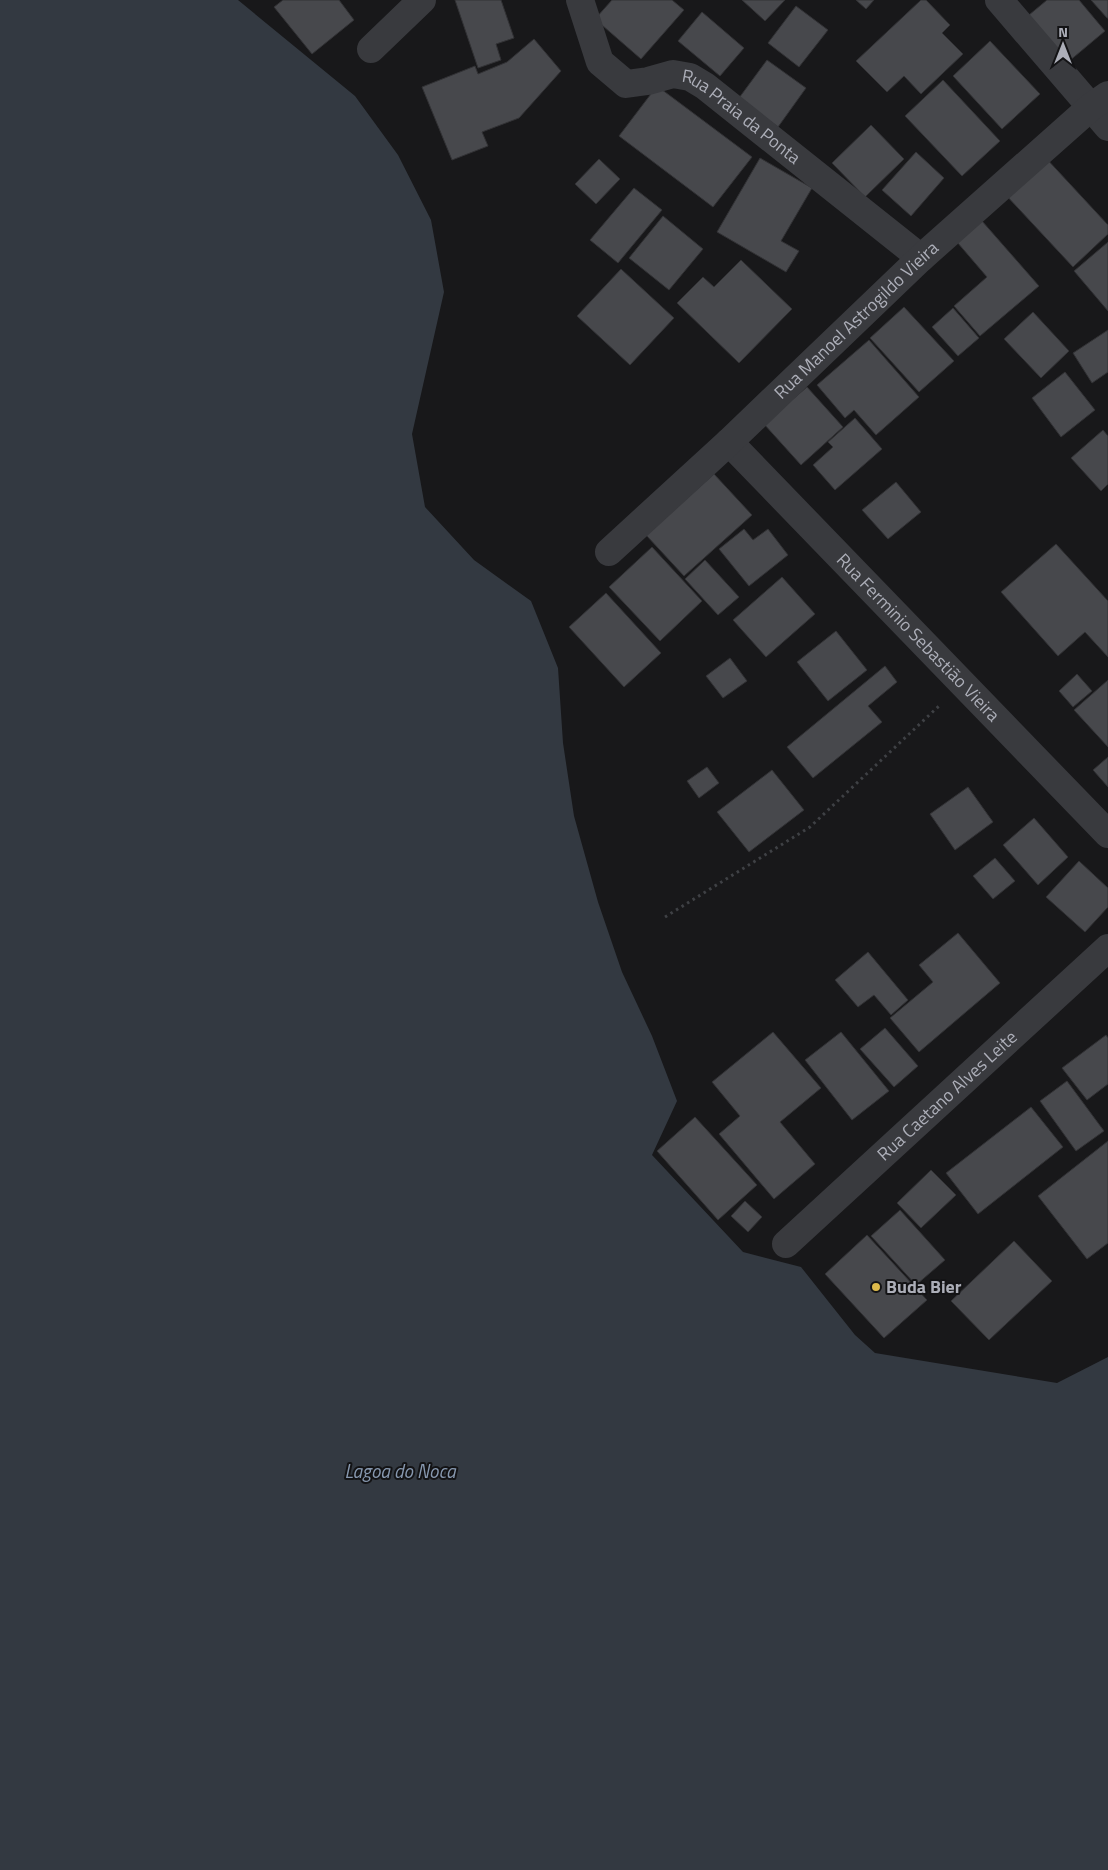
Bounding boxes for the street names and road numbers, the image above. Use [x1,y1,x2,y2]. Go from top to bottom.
street label: Rua Praia da Ponta [680,62,807,170]
street label: Rua Manoel Astrogildo Vieira [768,235,944,405]
street label: Rua Ferminio Sebastião Vieira [830,547,1006,728]
street label: Rua Caetano Alves Leite [871,1024,1023,1167]

